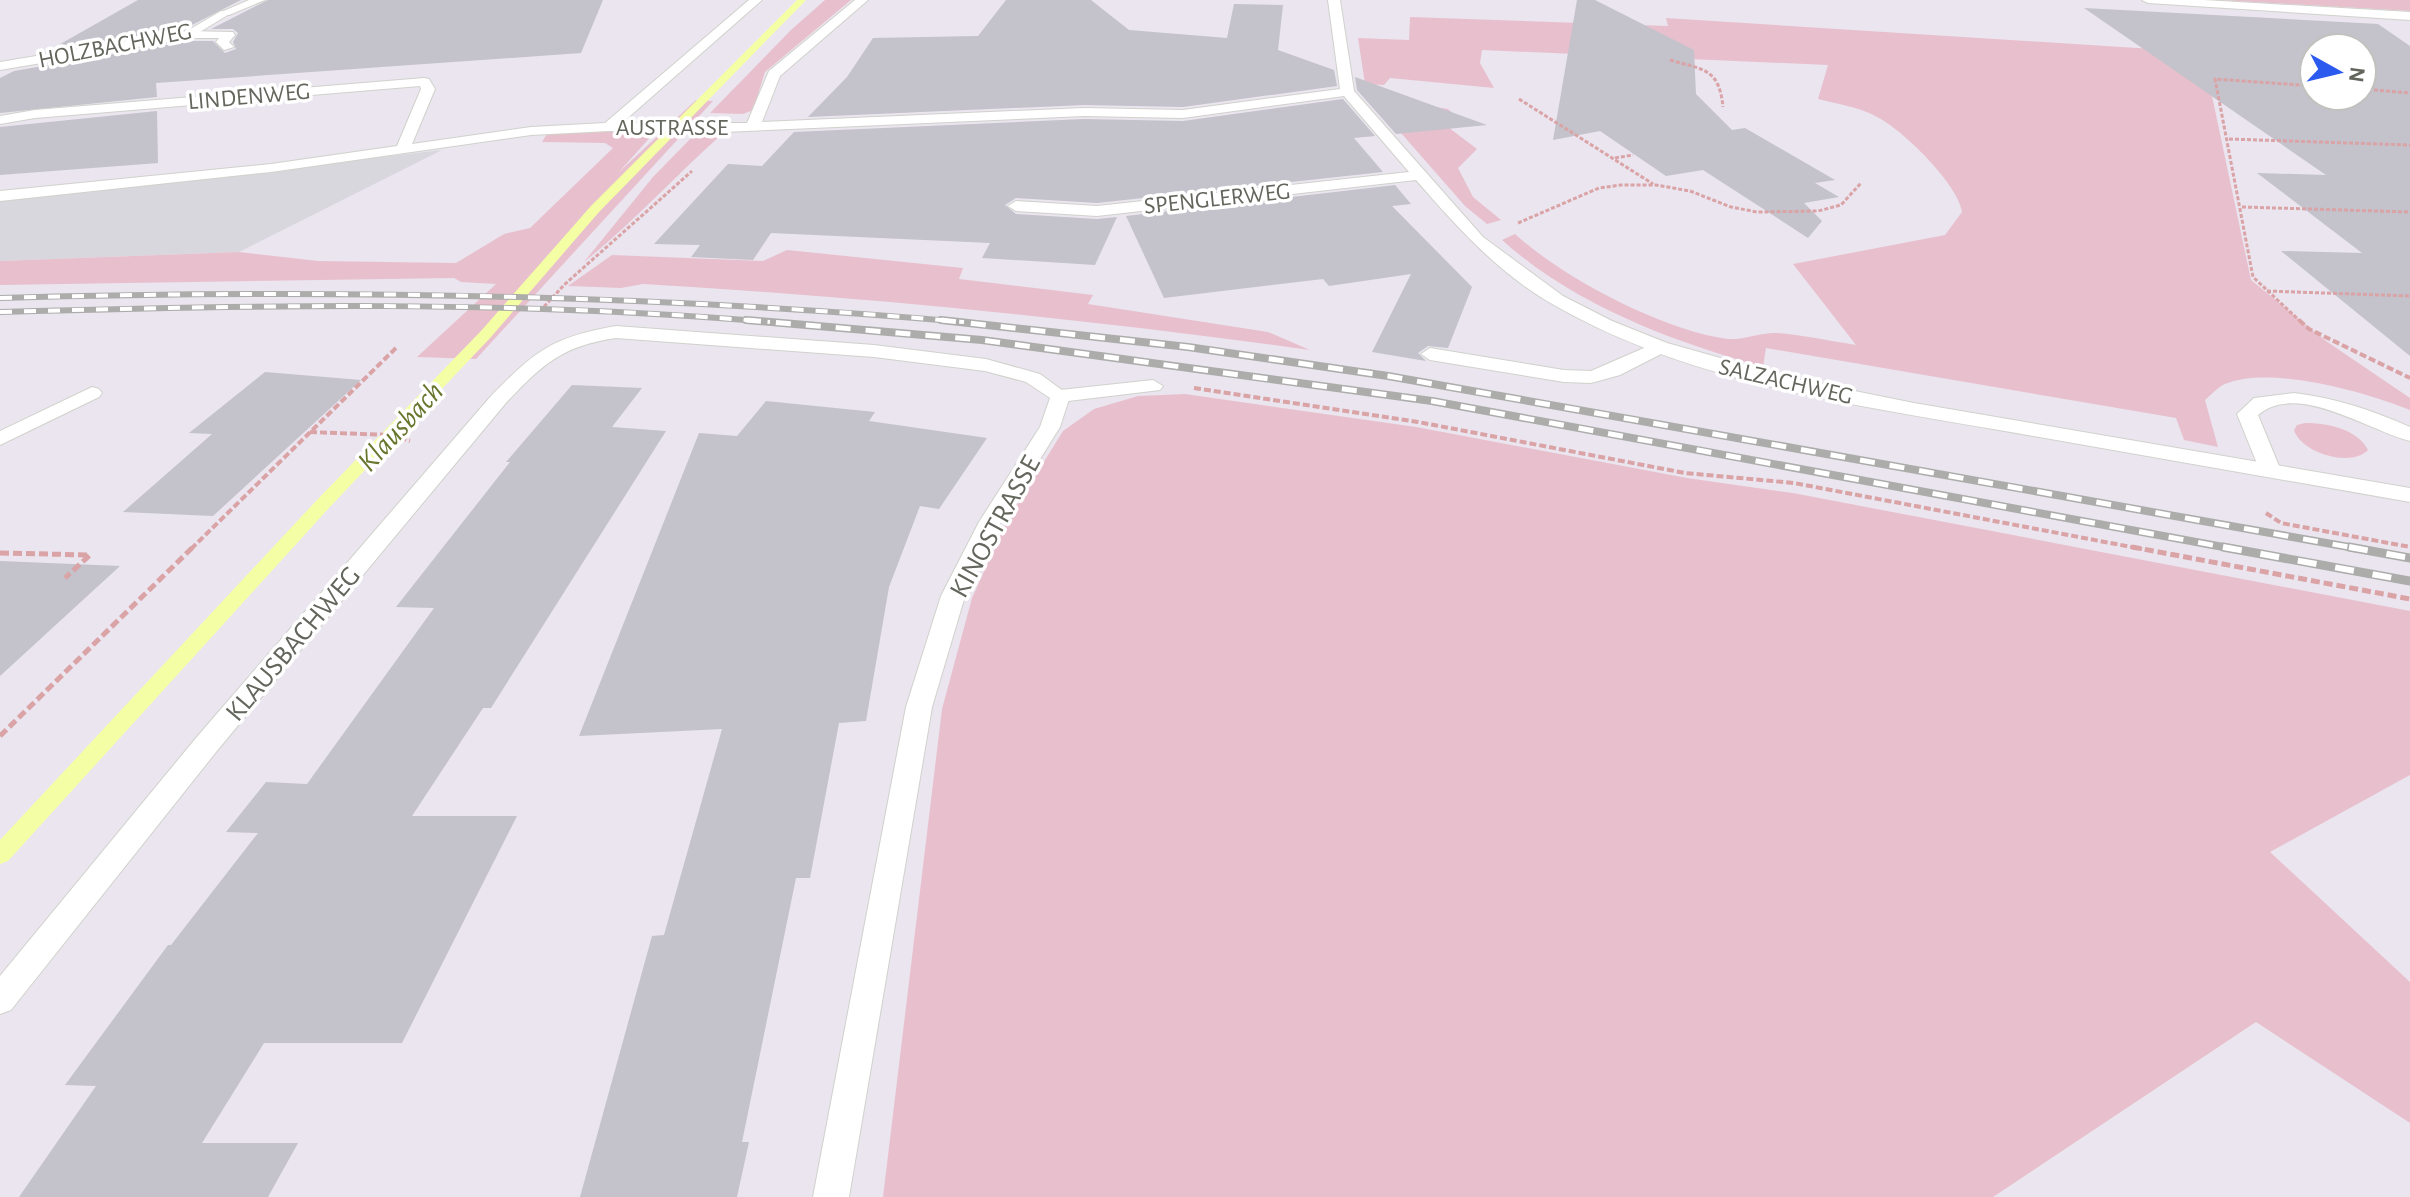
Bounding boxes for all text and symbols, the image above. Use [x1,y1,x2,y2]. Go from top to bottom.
street label: HOLZBACHWEG [36,19,194,73]
north arrow [2298,32,2378,112]
text: N [2345,66,2369,84]
street label: LINDENWEG [187,80,311,114]
street label: AUSTRASSE [616,116,729,140]
street label: SPENGLERWEG [1143,179,1292,219]
street label: SALZACHWEG [1716,355,1855,409]
water label: Klausbach [352,376,449,477]
street label: KINOSTRASSE [945,451,1046,603]
street label: KLAUSBACHWEG [221,562,366,727]

